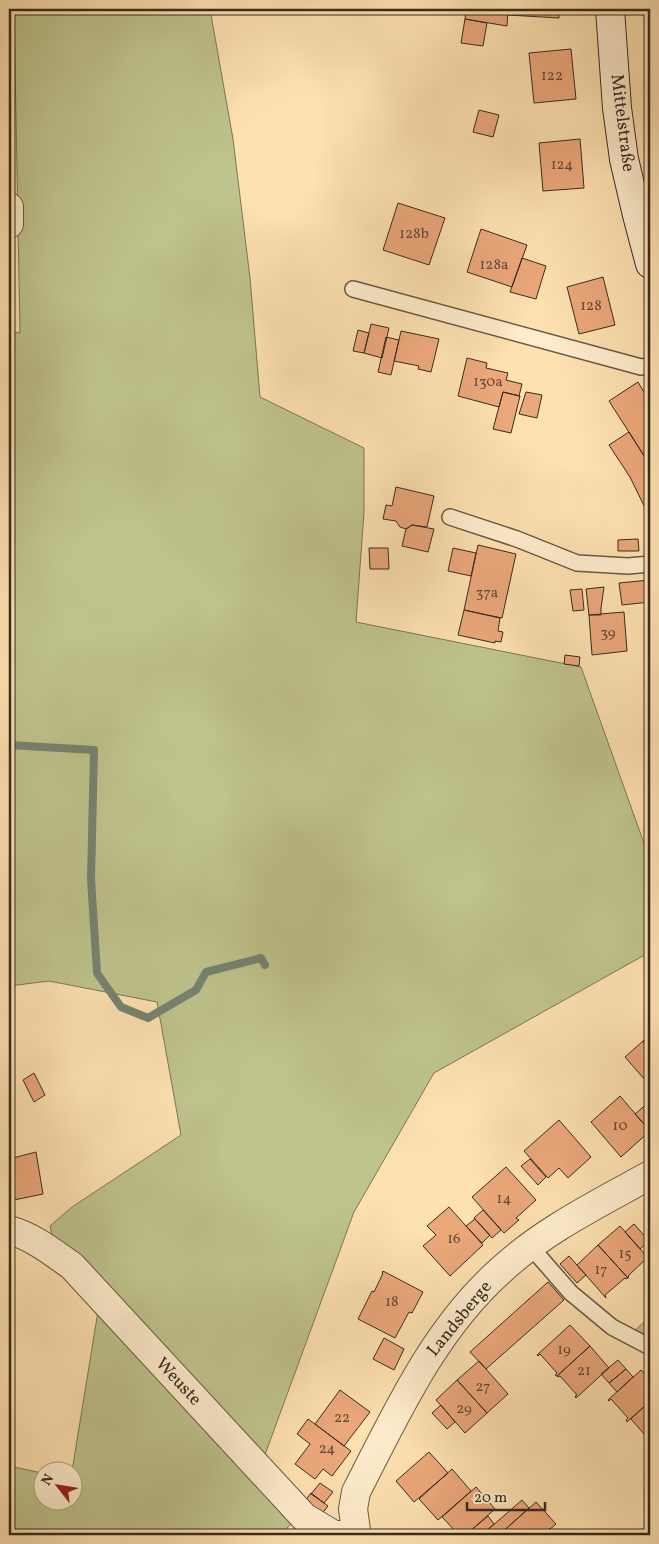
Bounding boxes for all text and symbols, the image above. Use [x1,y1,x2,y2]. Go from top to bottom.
house number: 122 [541,66,563,87]
street label: Mittelstraße [604,73,640,173]
house number: 124 [551,155,573,176]
house number: 128b [399,224,429,245]
house number: 128a [480,255,508,276]
house number: 128 [580,296,602,317]
house number: 130a [473,372,503,393]
house number: 37a [476,583,498,604]
house number: 39 [600,623,616,644]
house number: 10 [613,1116,627,1137]
house number: 14 [497,1189,511,1210]
house number: 16 [447,1229,461,1250]
house number: 15 [618,1244,632,1265]
house number: 17 [594,1260,608,1281]
street label: Landsberge [422,1276,498,1362]
house number: 18 [385,1292,399,1313]
house number: 19 [557,1340,571,1361]
street label: Weuste [149,1352,207,1412]
house number: 21 [577,1361,591,1382]
house number: 27 [476,1377,490,1398]
house number: 29 [456,1399,472,1420]
house number: 22 [334,1408,350,1429]
house number: 24 [319,1439,335,1460]
north arrow [32,1462,82,1512]
text: N [37,1471,59,1489]
scale bar [467,1479,544,1511]
text: 20 m [474,1488,507,1509]

